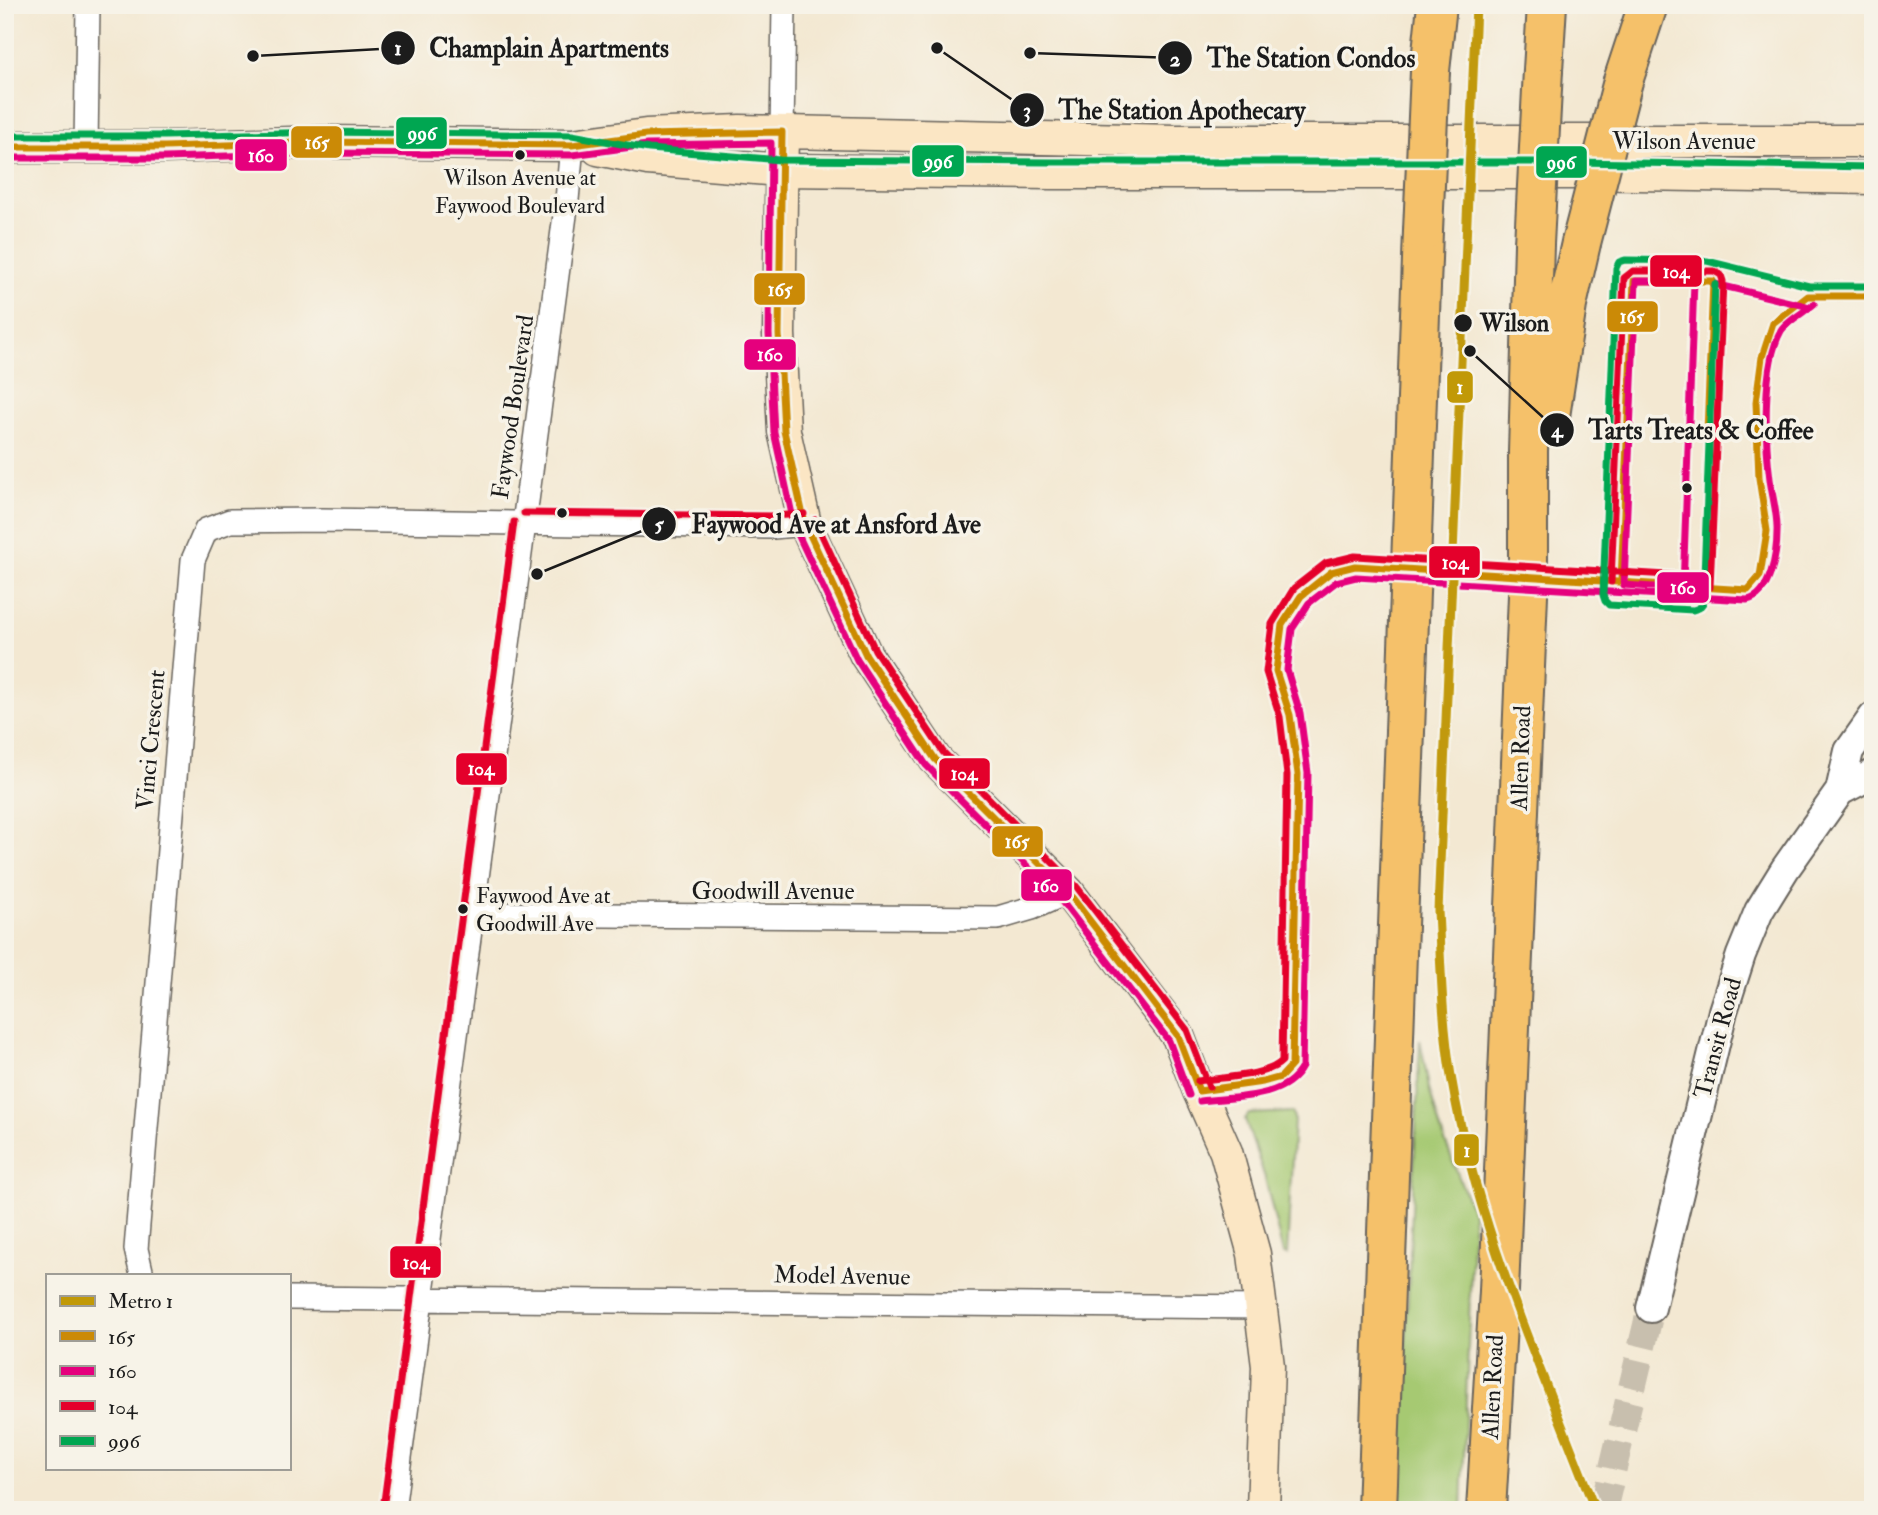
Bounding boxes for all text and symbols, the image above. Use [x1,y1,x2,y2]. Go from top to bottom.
callout: Champlain Apartments [380,25,683,72]
text: Champlain Apartments [429,33,669,66]
text: 1 [394,35,402,62]
callout: The Station Condos [1158,35,1429,82]
text: The Station Condos [1206,43,1415,75]
text: 2 [1170,46,1181,73]
callout: The Station Apothecary [1009,86,1319,133]
text: The Station Apothecary [1058,95,1307,128]
text: 3 [1023,97,1031,124]
line badge: 996 [395,116,448,150]
text: 996 [405,122,438,146]
line badge: 165 [290,125,343,159]
street label: Wilson Avenue [1611,126,1756,157]
text: 165 [305,131,330,155]
line badge: 160 [234,138,288,172]
text: 160 [248,144,274,168]
line badge: 996 [911,144,965,178]
line badge: 996 [1535,145,1588,179]
marker: Wilson Avenue at Faywood Boulevard [513,148,527,162]
text: 996 [921,150,954,174]
text: 996 [1544,151,1577,175]
place label: Wilson Avenue at Faywood Boulevard [435,164,605,220]
line badge: 104 [1649,254,1703,288]
text: 104 [1663,260,1691,284]
line badge: 165 [753,272,806,306]
text: 165 [768,278,793,302]
line badge: 165 [1606,300,1659,333]
text: 165 [1620,305,1645,329]
place label: Wilson [1479,308,1550,339]
marker: Wilson [1452,312,1474,334]
street label: Faywood Boulevard [485,313,541,501]
line badge: 160 [743,338,797,371]
text: 160 [757,343,783,367]
line badge: 1 [1446,370,1474,404]
text: 1 [1457,376,1464,400]
callout: Tarts Treats & Coffee [1540,406,1828,453]
text: Tarts Treats & Coffee [1587,415,1814,447]
text: 4 [1550,417,1564,444]
unlabelled marker [1680,481,1694,495]
callout: Faywood Ave at Ansford Ave [642,500,995,547]
unlabelled marker [555,506,569,520]
text: Faywood Ave at Ansford Ave [691,509,981,542]
text: 5 [654,511,664,538]
line badge: 104 [1428,545,1481,579]
text: 104 [1442,551,1470,575]
line badge: 160 [1656,571,1710,604]
text: 160 [1670,576,1696,600]
street label: Vinci Crescent [129,668,173,812]
street label: Allen Road [1504,705,1538,812]
line badge: 104 [455,752,508,786]
text: 104 [468,757,496,781]
line badge: 104 [938,757,991,790]
text: 104 [951,762,979,786]
line badge: 165 [991,825,1044,858]
text: 165 [1005,830,1030,854]
line badge: 160 [1020,868,1073,902]
text: 160 [1033,874,1059,898]
street label: Goodwill Avenue [692,876,855,907]
place label: Faywood Ave at Goodwill Ave [476,882,611,938]
marker: Faywood Ave at Goodwill Ave [456,902,470,916]
street label: Transit Road [1687,974,1749,1102]
line badge: 1 [1453,1133,1480,1167]
text: 1 [1464,1139,1471,1163]
line badge: 104 [389,1245,442,1279]
text: 104 [403,1251,431,1275]
street label: Model Avenue [773,1259,911,1293]
legend [46,1274,290,1470]
text: Metro 1 [108,1288,173,1315]
text: 165 [108,1324,136,1351]
street label: Allen Road [1475,1334,1511,1441]
text: 160 [108,1358,137,1385]
text: 104 [108,1394,139,1421]
text: 996 [106,1428,142,1455]

